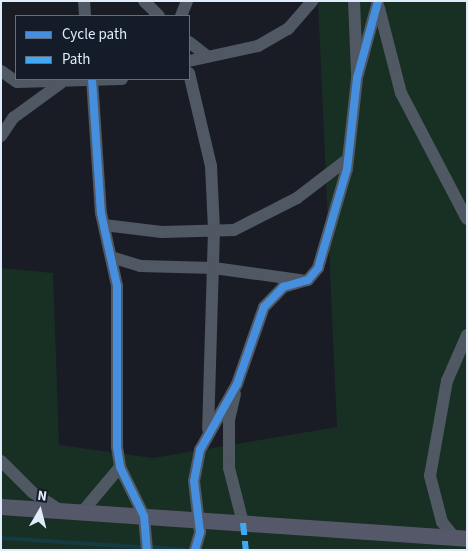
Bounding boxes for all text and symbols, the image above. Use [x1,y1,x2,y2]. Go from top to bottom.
legend [15,15,190,80]
text: Cycle path [62,24,127,45]
text: Path [62,49,90,70]
north arrow [15,486,65,536]
text: N [36,486,48,507]

